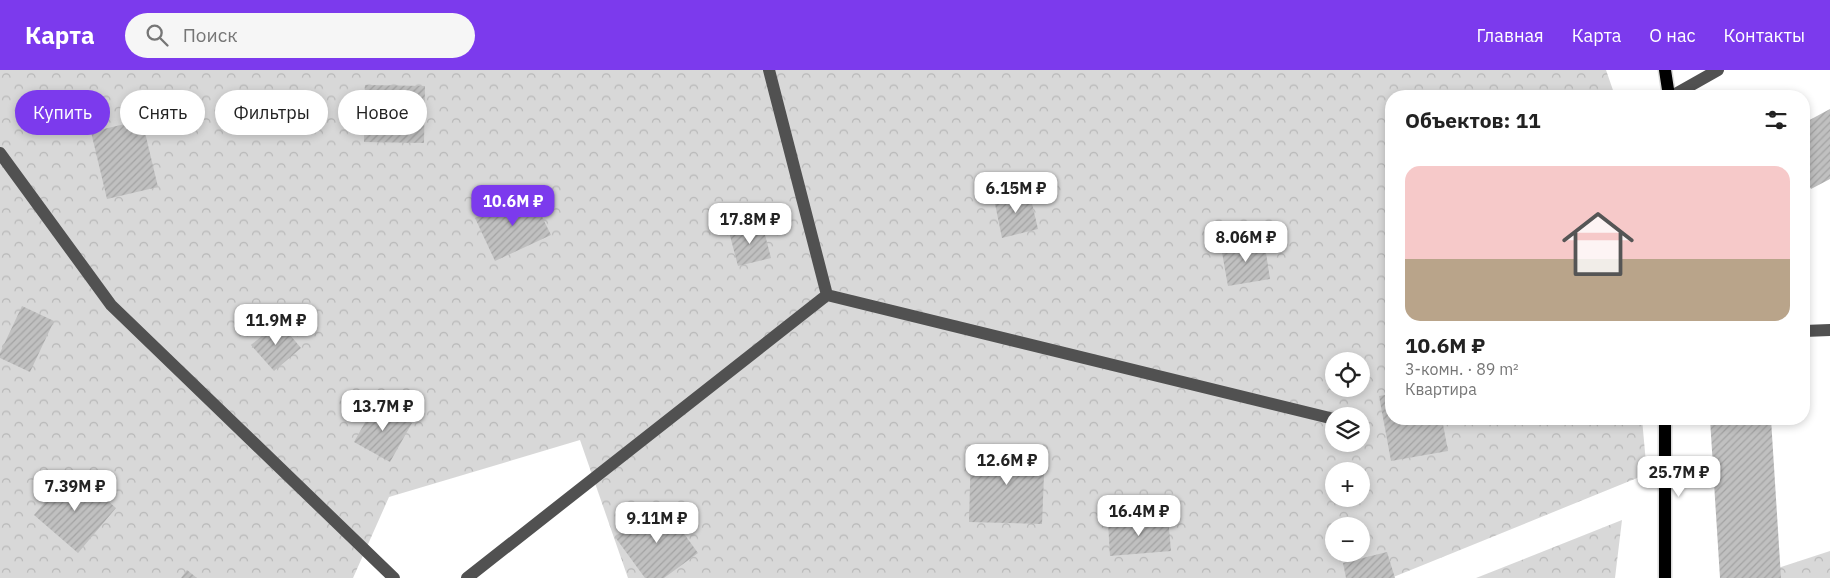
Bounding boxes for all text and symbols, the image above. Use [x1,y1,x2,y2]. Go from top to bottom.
search box [125,13,475,58]
text: Карта [25,19,95,51]
icon: search [143,21,171,49]
text: Поиск [183,23,238,47]
text: Главная [1476,24,1544,47]
text: Карта [1572,24,1621,47]
text: О нас [1649,24,1696,47]
text: Контакты [1724,24,1805,47]
chip: Купить [15,90,110,135]
chip: Снять [120,90,205,135]
chip: Фильтры [215,90,328,135]
chip: Новое [338,90,427,135]
text: Объектов: 11 [1405,106,1541,134]
icon: filters [1762,106,1790,134]
pin: 6.15M ₽ [970,172,1062,214]
text: 6.15M ₽ [985,178,1047,198]
pin: 10.6M ₽ [467,184,559,227]
text: 10.6M ₽ [482,191,544,211]
icon: home [1553,199,1643,289]
pin: 17.8M ₽ [704,202,796,245]
text: 17.8M ₽ [719,209,781,229]
pin: 8.06M ₽ [1200,220,1292,263]
text: 8.06M ₽ [1215,227,1277,247]
pin: 11.9M ₽ [230,304,322,346]
text: 11.9M ₽ [245,310,307,330]
text: 10.6M ₽ [1405,331,1485,359]
map controls [1325,352,1370,562]
button: locate [1325,352,1370,397]
text: 3-комн. · 89 m² [1405,359,1519,379]
text: Квартира [1405,379,1477,399]
pin: 13.7M ₽ [337,390,429,432]
text: 13.7M ₽ [352,396,414,416]
button: layers [1325,407,1370,452]
pin: 12.6M ₽ [961,444,1053,486]
text: 12.6M ₽ [976,450,1038,470]
pin: 25.7M ₽ [1633,456,1725,498]
button: + [1325,462,1370,507]
text: 25.7M ₽ [1648,462,1710,482]
pin: 7.39M ₽ [29,470,121,512]
text: 7.39M ₽ [44,476,106,496]
pin: 16.4M ₽ [1093,494,1185,537]
text: 16.4M ₽ [1108,501,1170,521]
pin: 9.11M ₽ [611,502,703,544]
text: 9.11M ₽ [626,508,688,528]
button: − [1325,517,1370,562]

